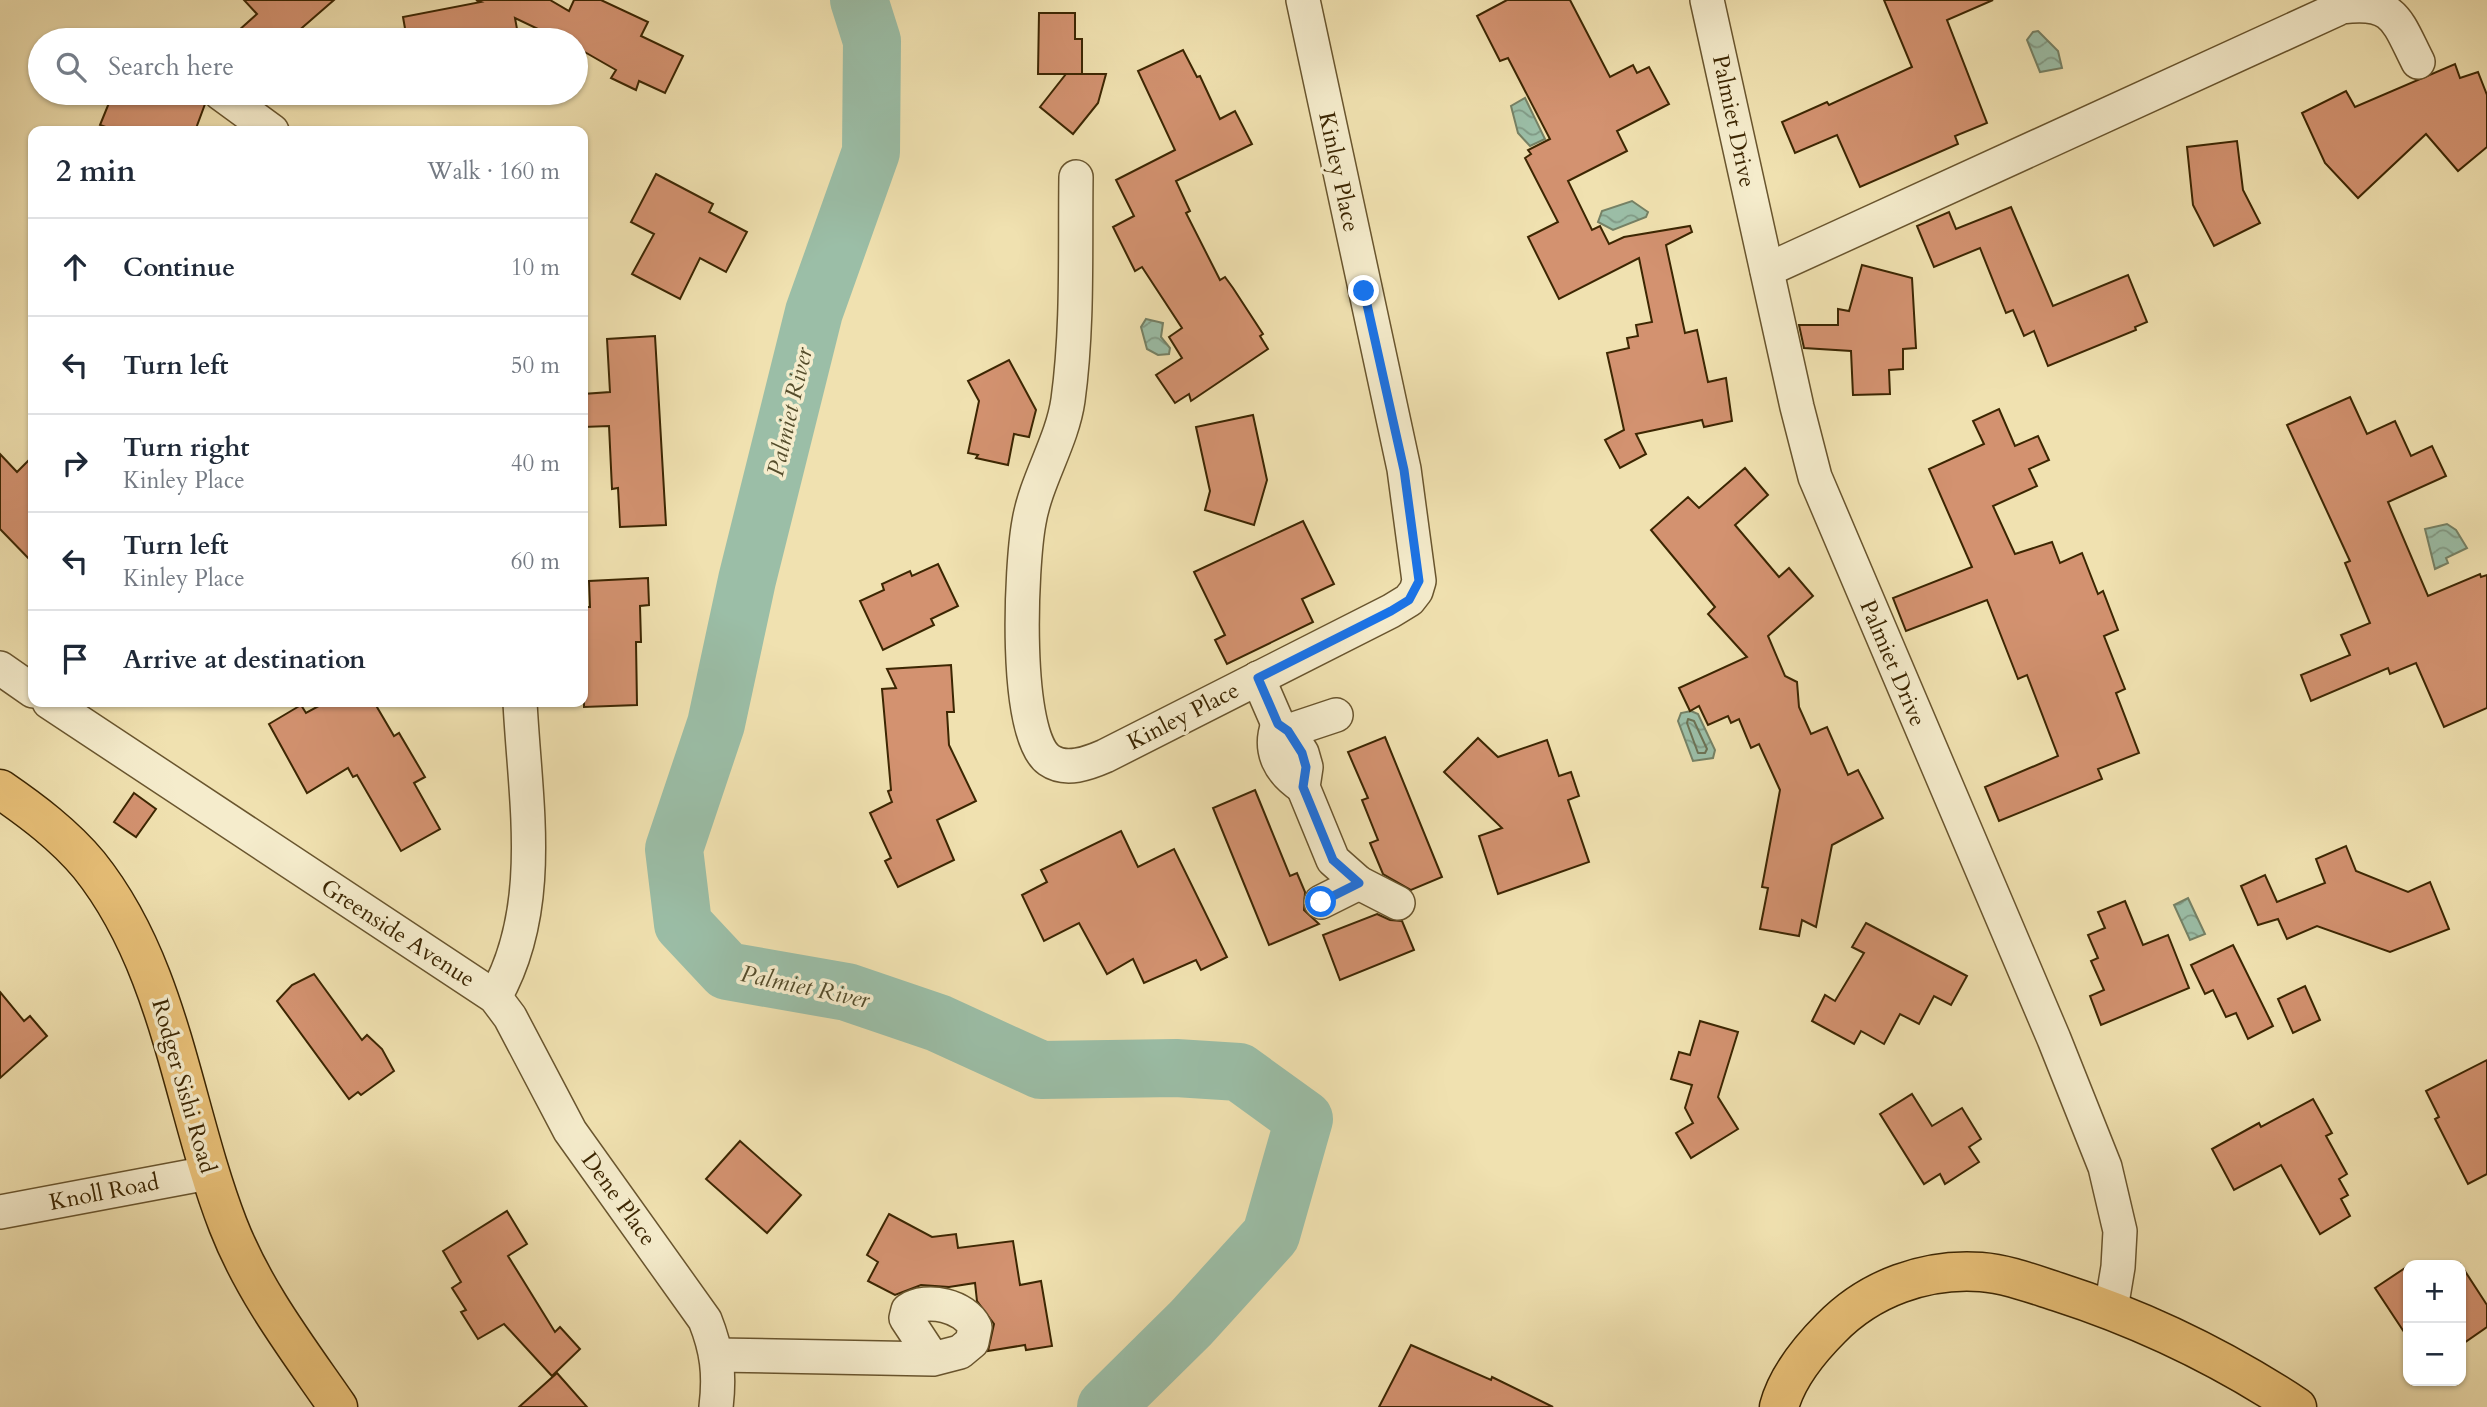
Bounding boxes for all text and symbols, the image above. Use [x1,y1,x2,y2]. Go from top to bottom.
search box [28,28,588,105]
icon: search [52,48,90,86]
text: Search here [108,49,234,84]
street label: Palmiet Drive [1705,52,1763,190]
street label: Kinley Place [1311,109,1367,235]
text: 2 min [56,151,136,192]
text: Walk · 160 m [427,156,560,187]
icon: ahead [56,248,94,286]
text: Continue [123,250,235,285]
text: 10 m [511,252,560,283]
route end [1348,275,1379,306]
water label: Palmiet River [759,343,821,479]
icon: left [56,346,94,384]
text: Turn left [123,348,228,383]
text: 50 m [511,350,560,381]
text: Turn right [123,430,250,465]
icon: right [56,444,94,482]
text: 40 m [511,448,560,479]
text: Kinley Place [123,465,245,496]
text: Turn left [123,528,228,563]
icon: left [56,542,94,580]
text: 60 m [511,546,560,577]
text: Kinley Place [123,563,245,594]
street label: Palmiet Drive [1852,595,1934,731]
icon: arrive [56,640,94,678]
text: Arrive at destination [123,642,366,677]
street label: Kinley Place [1122,675,1244,757]
street label: Greenside Avenue [315,871,481,995]
route start [1305,886,1336,917]
water label: Palmiet River [738,957,874,1017]
street label: Rodger Sishi Road [144,995,224,1178]
street label: Dene Place [574,1146,664,1252]
street label: Knoll Road [47,1166,162,1218]
map controls [2403,1260,2466,1386]
button: + [2403,1260,2466,1323]
button: − [2403,1323,2466,1386]

